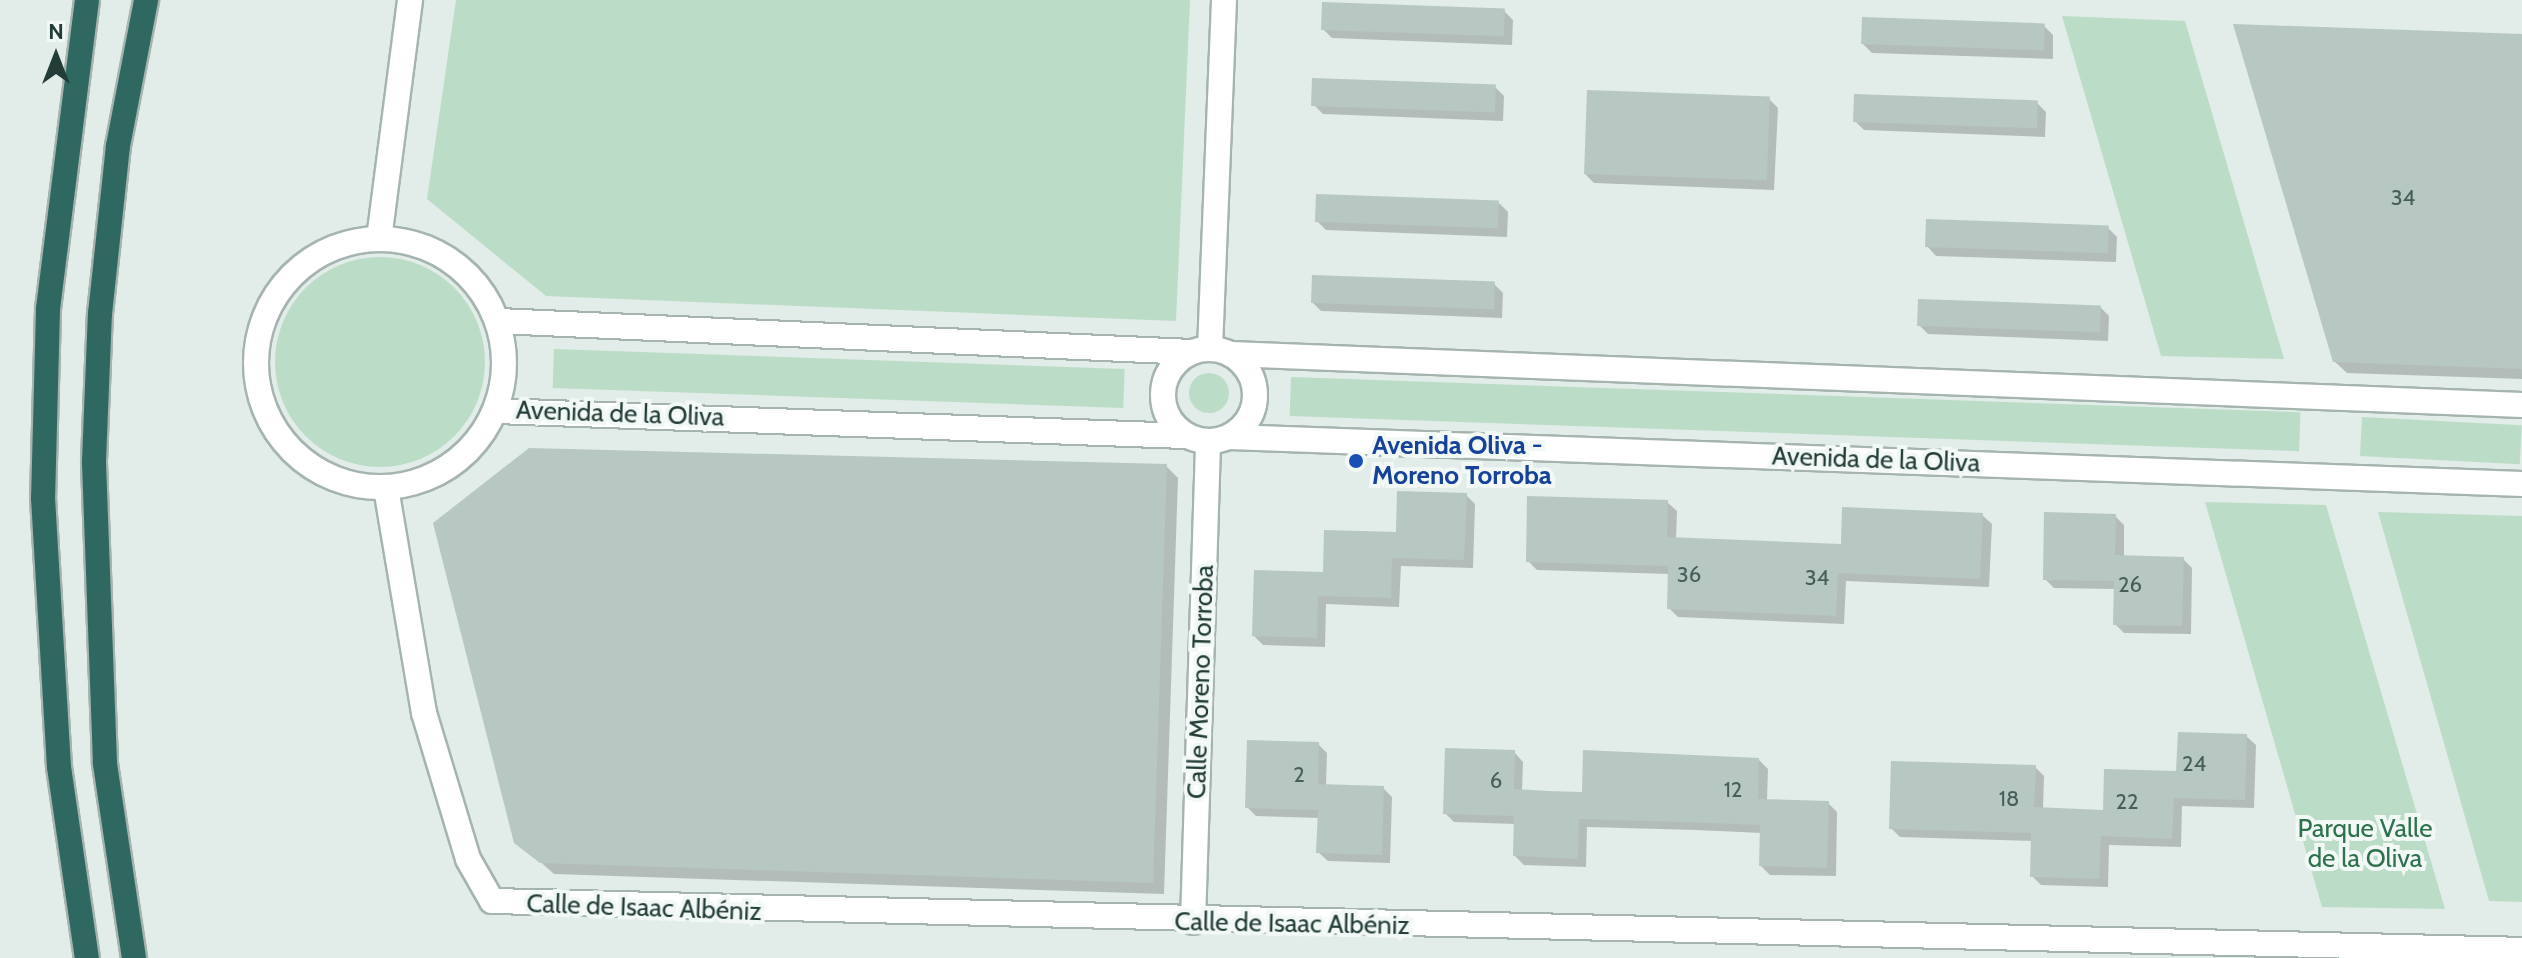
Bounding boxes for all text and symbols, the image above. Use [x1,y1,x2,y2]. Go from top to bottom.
north arrow [16,16,96,96]
text: N [48,18,64,45]
house number: 34 [2391,185,2415,211]
street label: Avenida de la Oliva [515,395,725,433]
place label: Avenida Oliva - Moreno Torroba [1372,430,1552,492]
street label: Avenida de la Oliva [1771,441,1981,479]
marker: Avenida Oliva - Moreno Torroba [1347,452,1365,470]
house number: 36 [1677,562,1701,588]
street label: Calle Moreno Torroba [1181,564,1221,800]
house number: 34 [1805,565,1829,591]
house number: 26 [2118,572,2142,598]
house number: 24 [2182,751,2206,777]
house number: 2 [1293,762,1305,788]
house number: 6 [1490,768,1502,794]
house number: 12 [1724,777,1742,803]
house number: 18 [1999,786,2019,812]
house number: 22 [2115,789,2139,815]
park label: Parque Valle de la Oliva [2298,813,2432,874]
street label: Calle de Isaac Albéniz [526,888,762,928]
street label: Calle de Isaac Albéniz [1174,906,1410,942]

